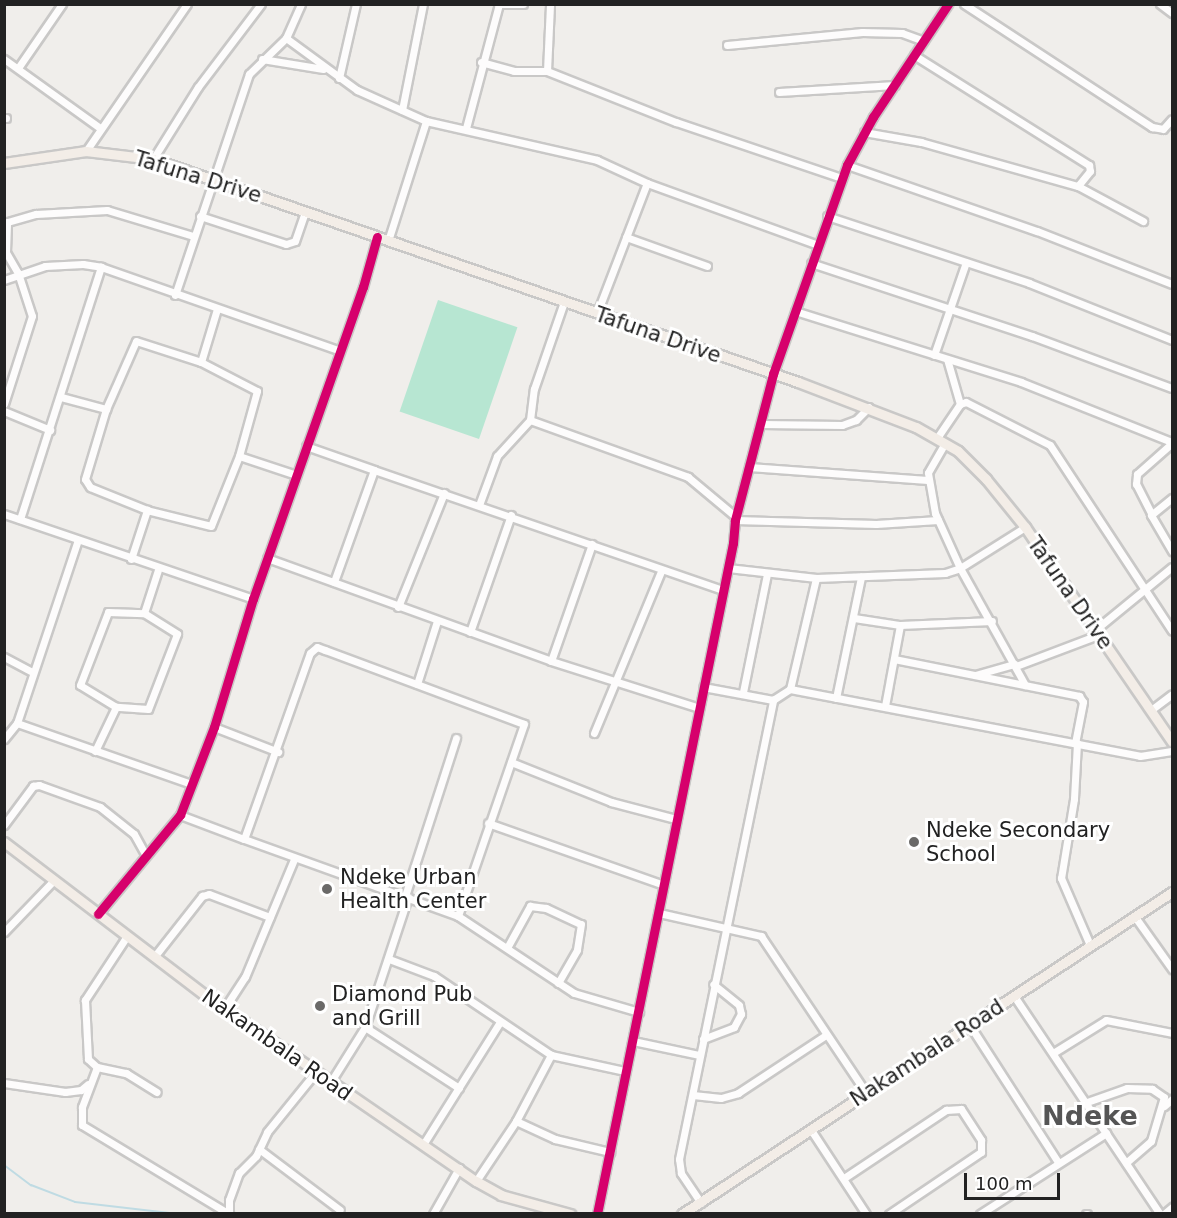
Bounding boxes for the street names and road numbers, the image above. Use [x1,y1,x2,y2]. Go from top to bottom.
street label: Tafuna Drive [131,146,265,208]
street label: Tafuna Drive [592,302,724,368]
street label: Tafuna Drive [1022,532,1118,654]
street label: Nakambala Road [197,984,357,1106]
street label: Nakambala Road [846,994,1008,1112]

